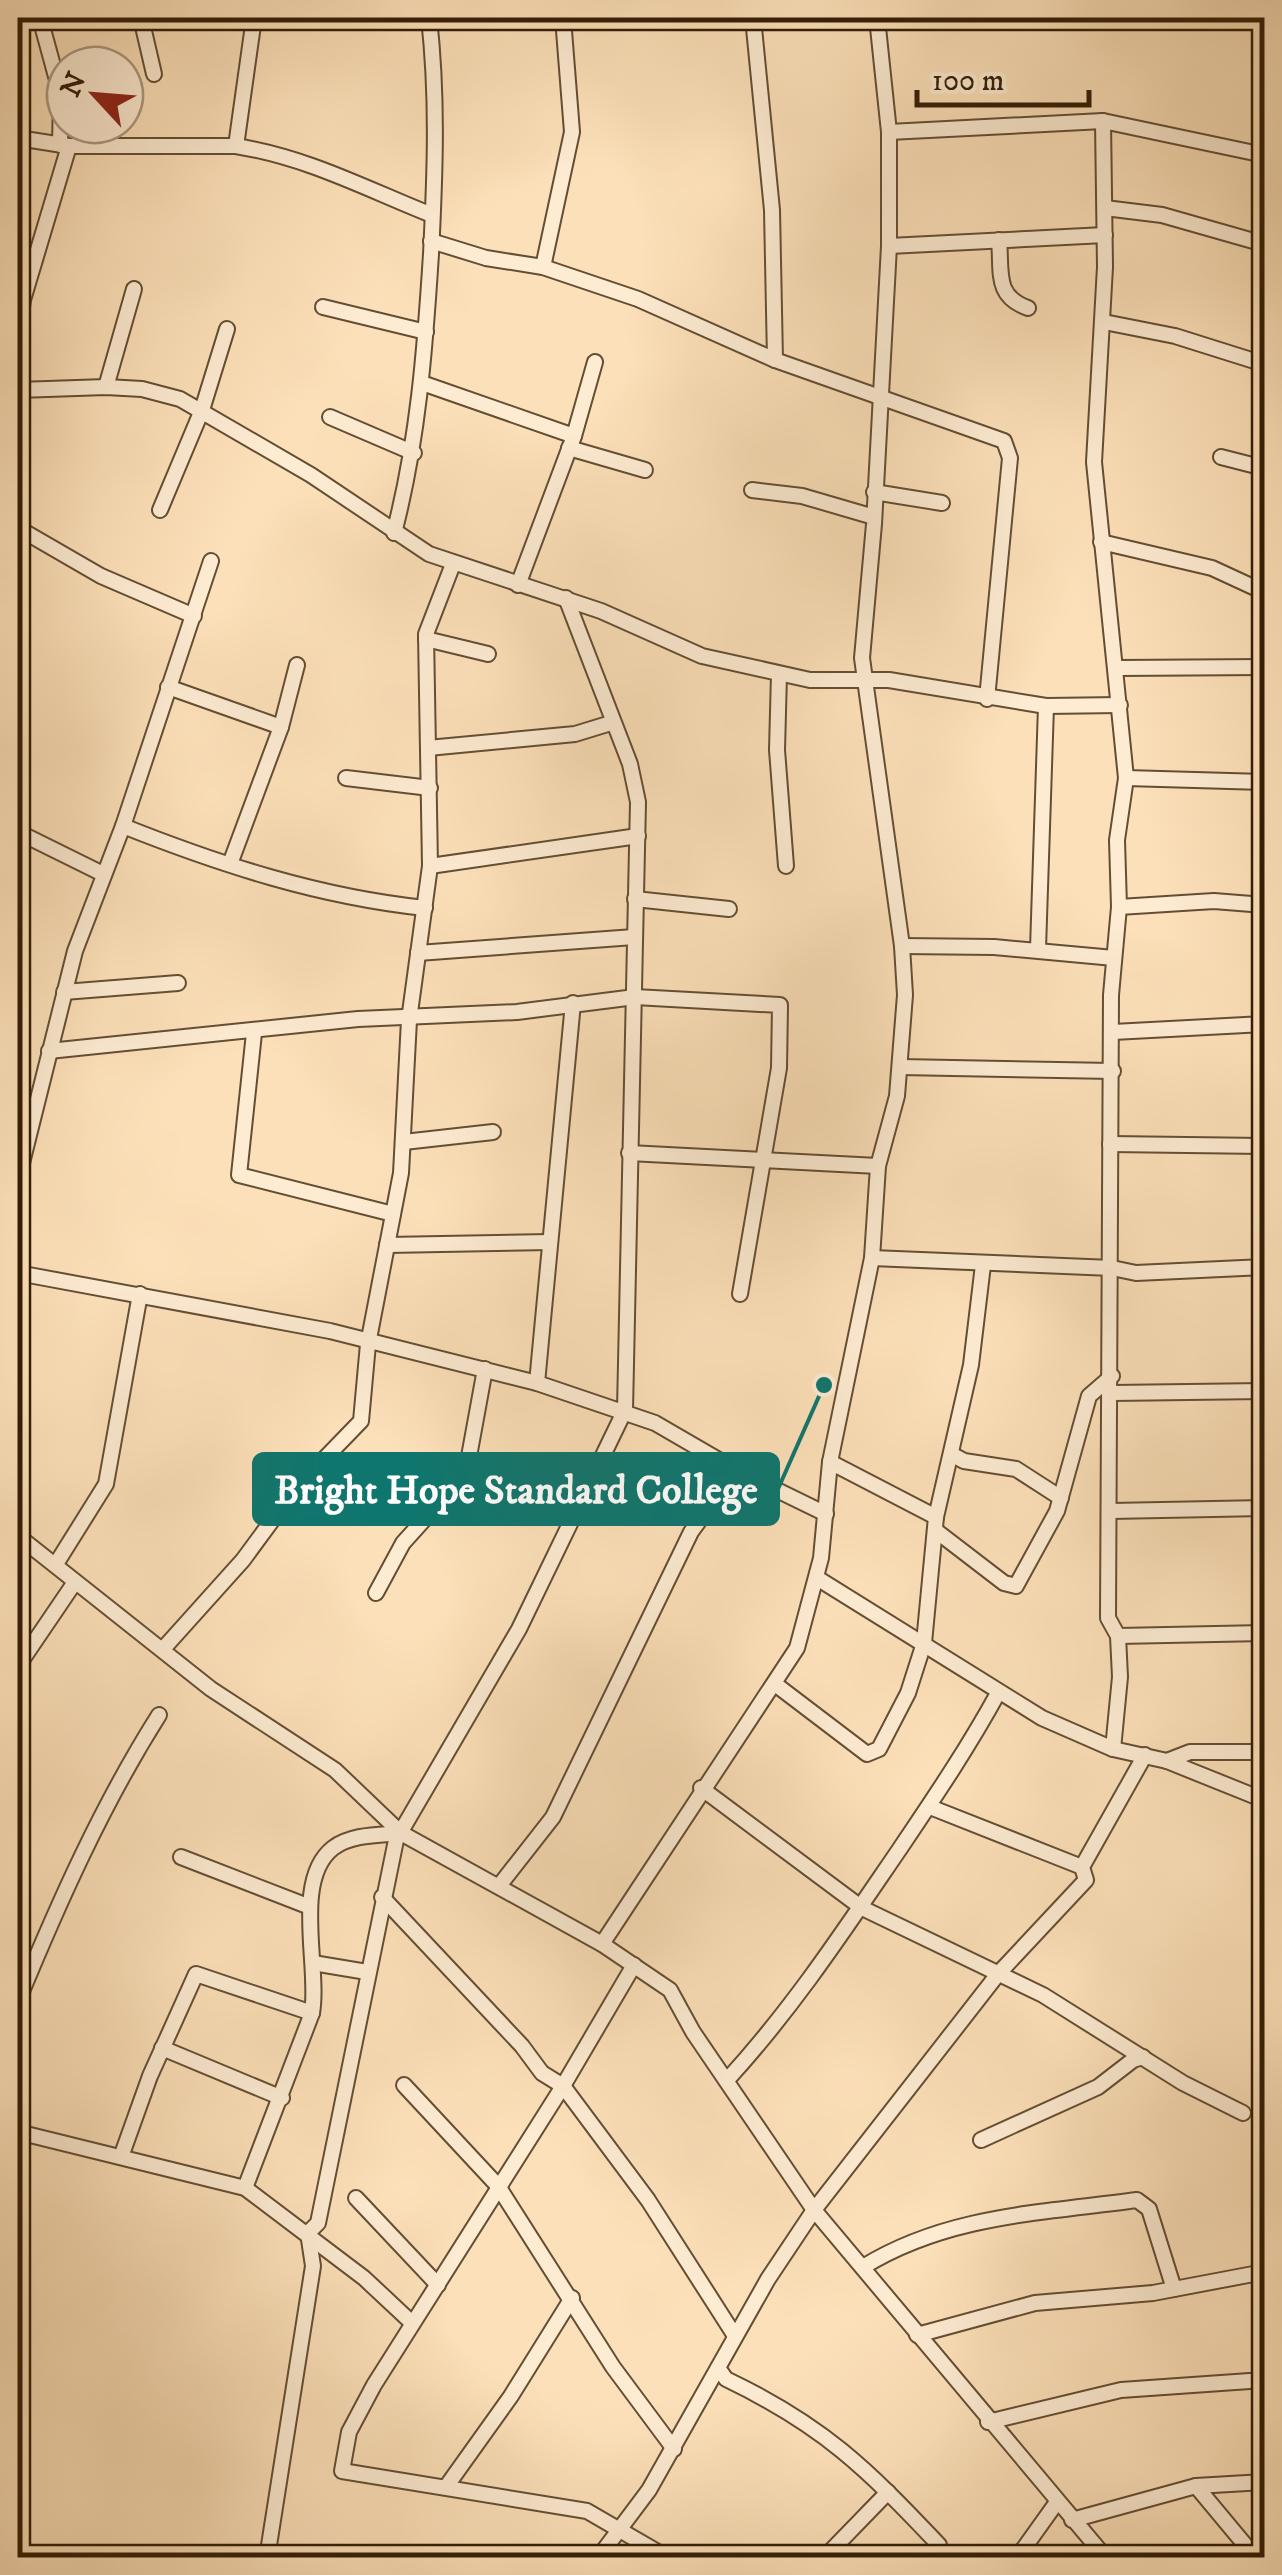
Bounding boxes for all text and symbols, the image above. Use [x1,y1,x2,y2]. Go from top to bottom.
north arrow [45,45,145,145]
scale bar [917,45,1090,107]
text: 100 m [932,63,1004,100]
text: N [53,67,95,103]
callout: Bright Hope Standard College [254,1454,778,1524]
text: Bright Hope Standard College [274,1467,758,1517]

